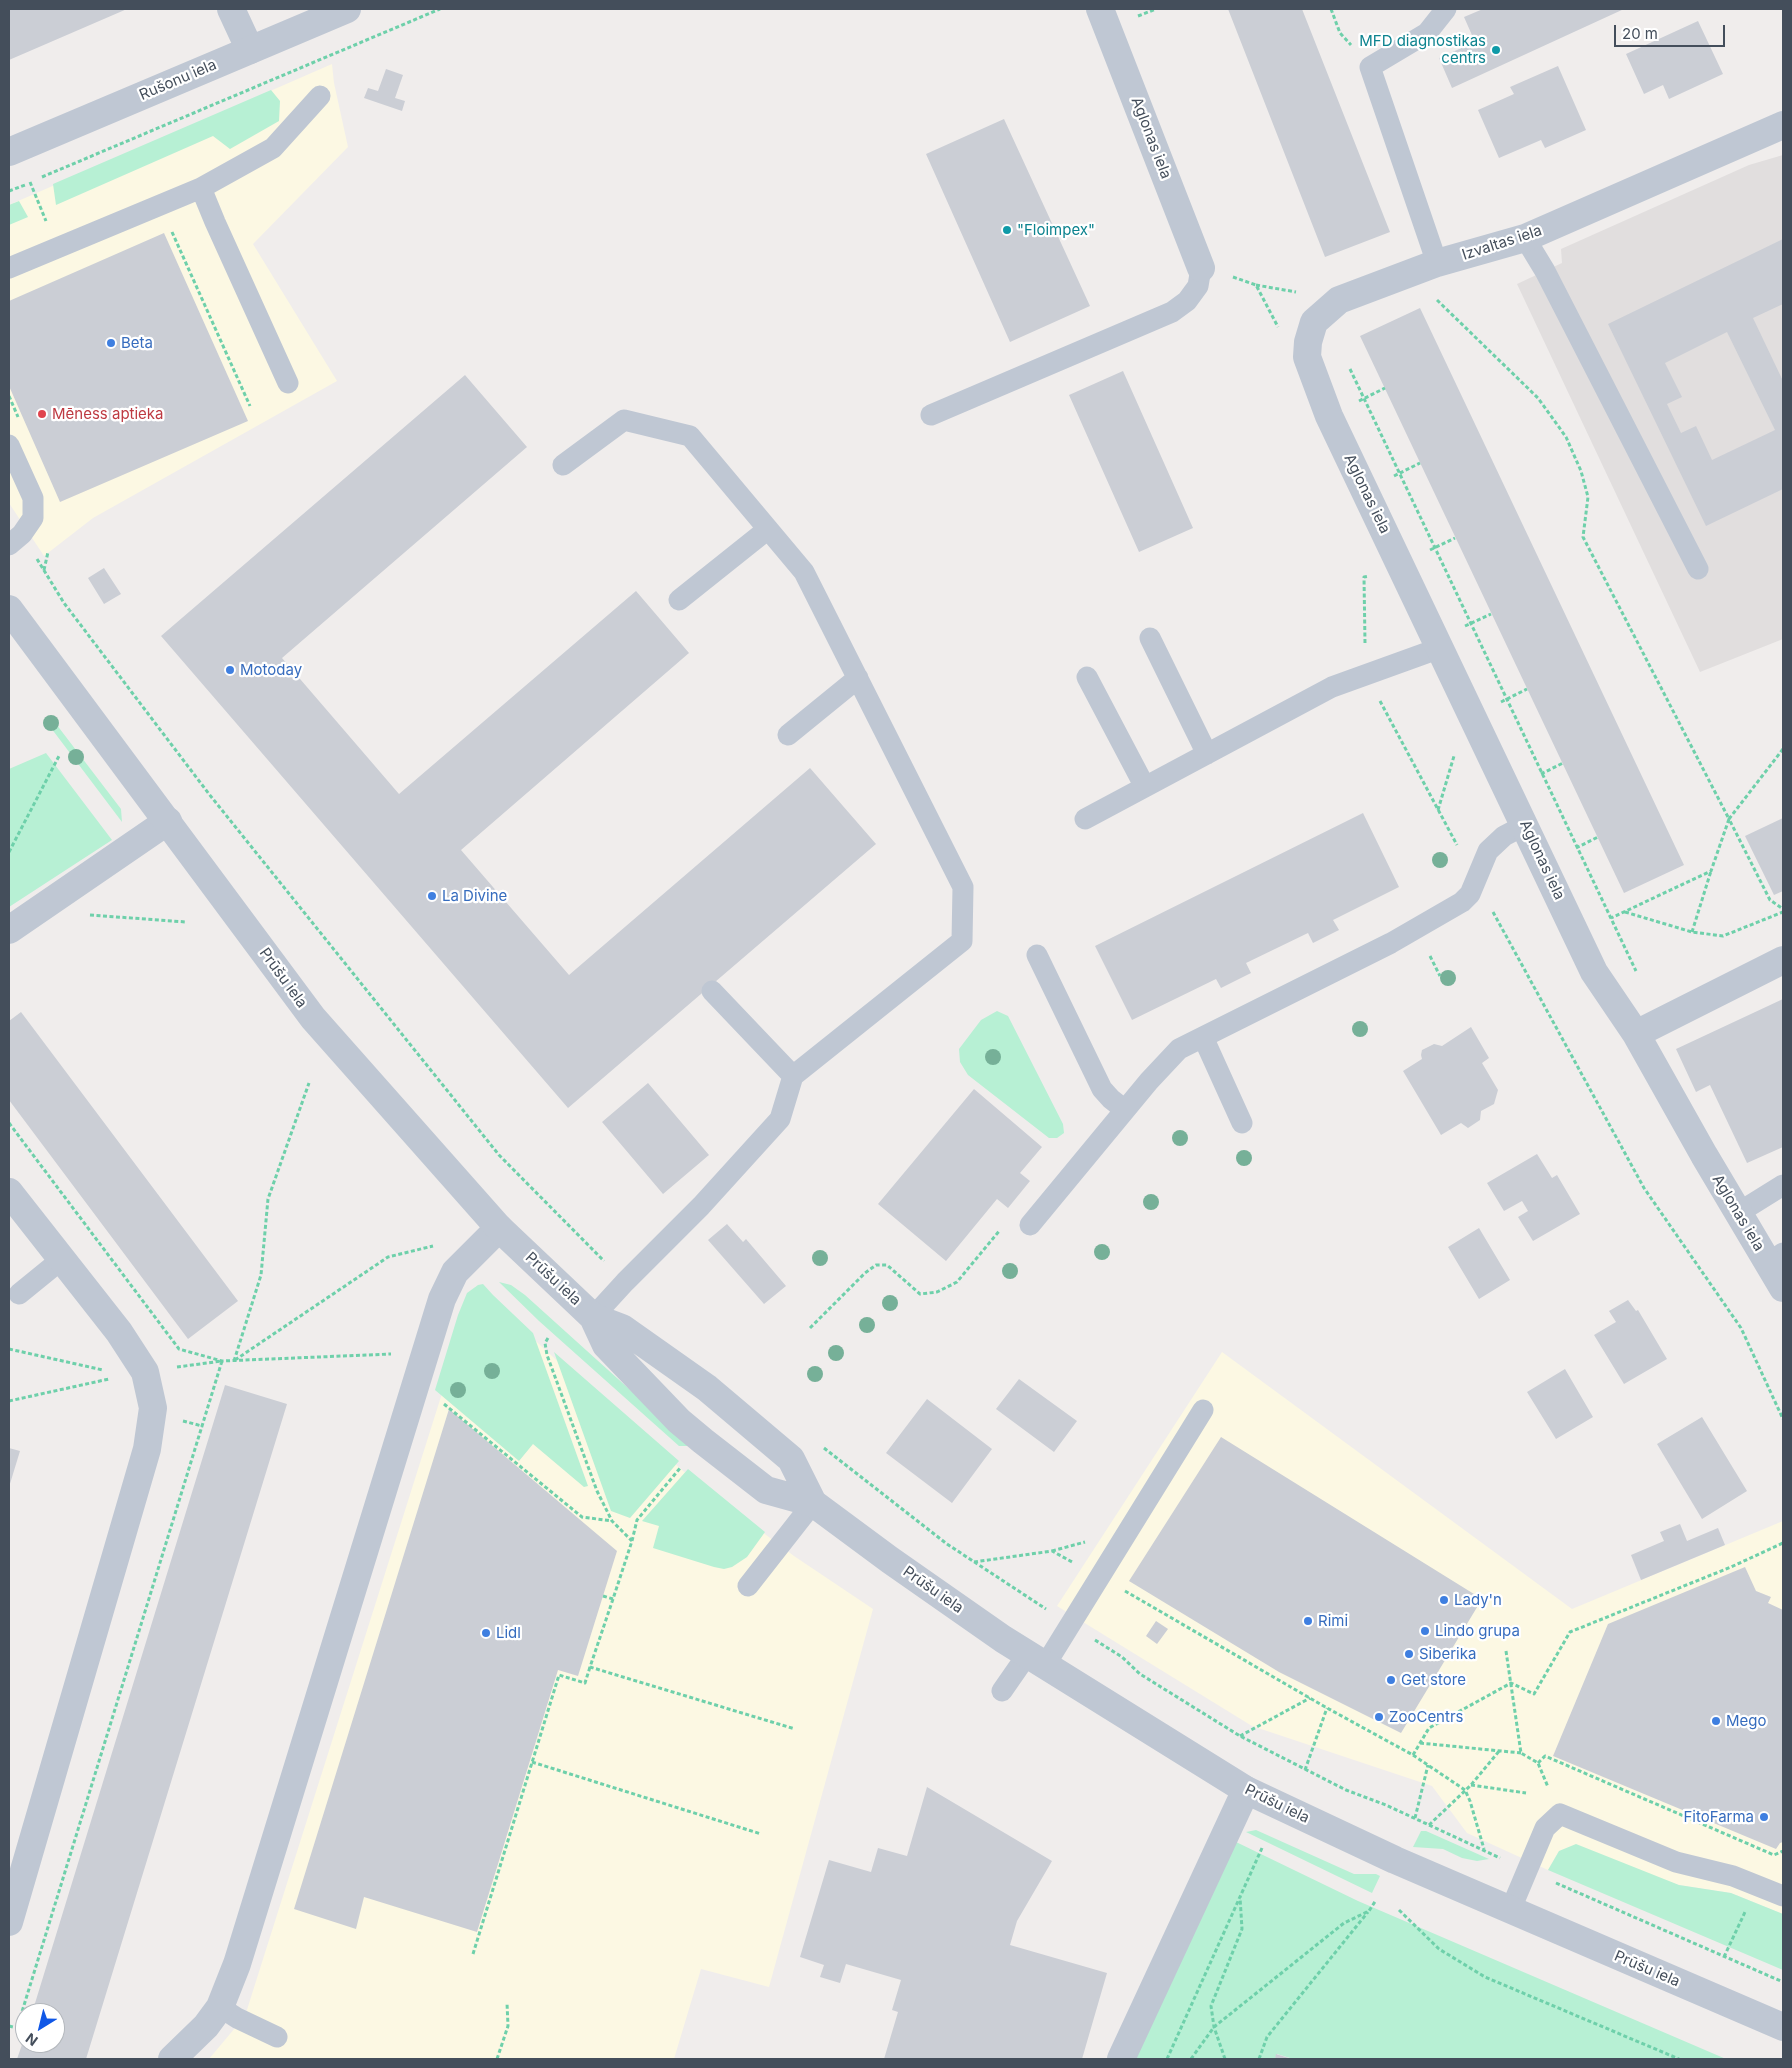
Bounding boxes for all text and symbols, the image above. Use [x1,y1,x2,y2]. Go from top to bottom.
scale bar [1617,15,1728,47]
text: 20 m [1622,24,1658,43]
place label: MFD diagnostikas centrs [1359,32,1486,67]
marker: MFD diagnostikas centrs [1490,44,1502,56]
street label: Rušonu iela [137,56,219,104]
street label: Aglonas iela [1127,95,1175,181]
place label: "Floimpex" [1017,221,1095,239]
street label: Izvaltas iela [1460,222,1544,264]
marker: "Floimpex" [1001,224,1013,236]
place label: Beta [121,334,153,352]
marker: Beta [105,337,117,349]
place label: Mēness aptieka [52,405,164,423]
marker: Mēness aptieka [36,408,48,420]
street label: Aglonas iela [1340,451,1394,537]
place label: Motoday [240,661,302,679]
marker: Motoday [224,664,236,676]
street label: Aglonas iela [1516,817,1568,903]
place label: La Divine [442,887,507,905]
marker: La Divine [426,890,438,902]
street label: Prūšu iela [255,945,311,1011]
street label: Aglonas iela [1708,1171,1768,1255]
street label: Prūšu iela [521,1249,585,1309]
street label: Prūšu iela [899,1563,967,1617]
place label: Lady'n [1454,1591,1502,1609]
marker: Lady'n [1438,1594,1450,1606]
place label: Rimi [1318,1612,1348,1630]
marker: Rimi [1302,1615,1314,1627]
place label: Lindo grupa [1435,1622,1520,1640]
place label: Lidl [496,1624,521,1642]
marker: Lindo grupa [1419,1625,1431,1637]
marker: Lidl [480,1627,492,1639]
place label: Siberika [1419,1645,1476,1663]
marker: Siberika [1403,1648,1415,1660]
place label: Get store [1401,1671,1466,1689]
marker: Get store [1385,1674,1397,1686]
place label: ZooCentrs [1389,1708,1463,1726]
marker: ZooCentrs [1373,1711,1385,1723]
place label: Mego [1726,1712,1766,1730]
marker: Mego [1710,1715,1722,1727]
street label: Prūšu iela [1242,1781,1312,1827]
place label: FitoFarma [1683,1808,1754,1826]
marker: FitoFarma [1758,1811,1770,1823]
street label: Prūšu iela [1611,1947,1683,1991]
north arrow [15,2003,65,2053]
text: N [22,2030,41,2050]

